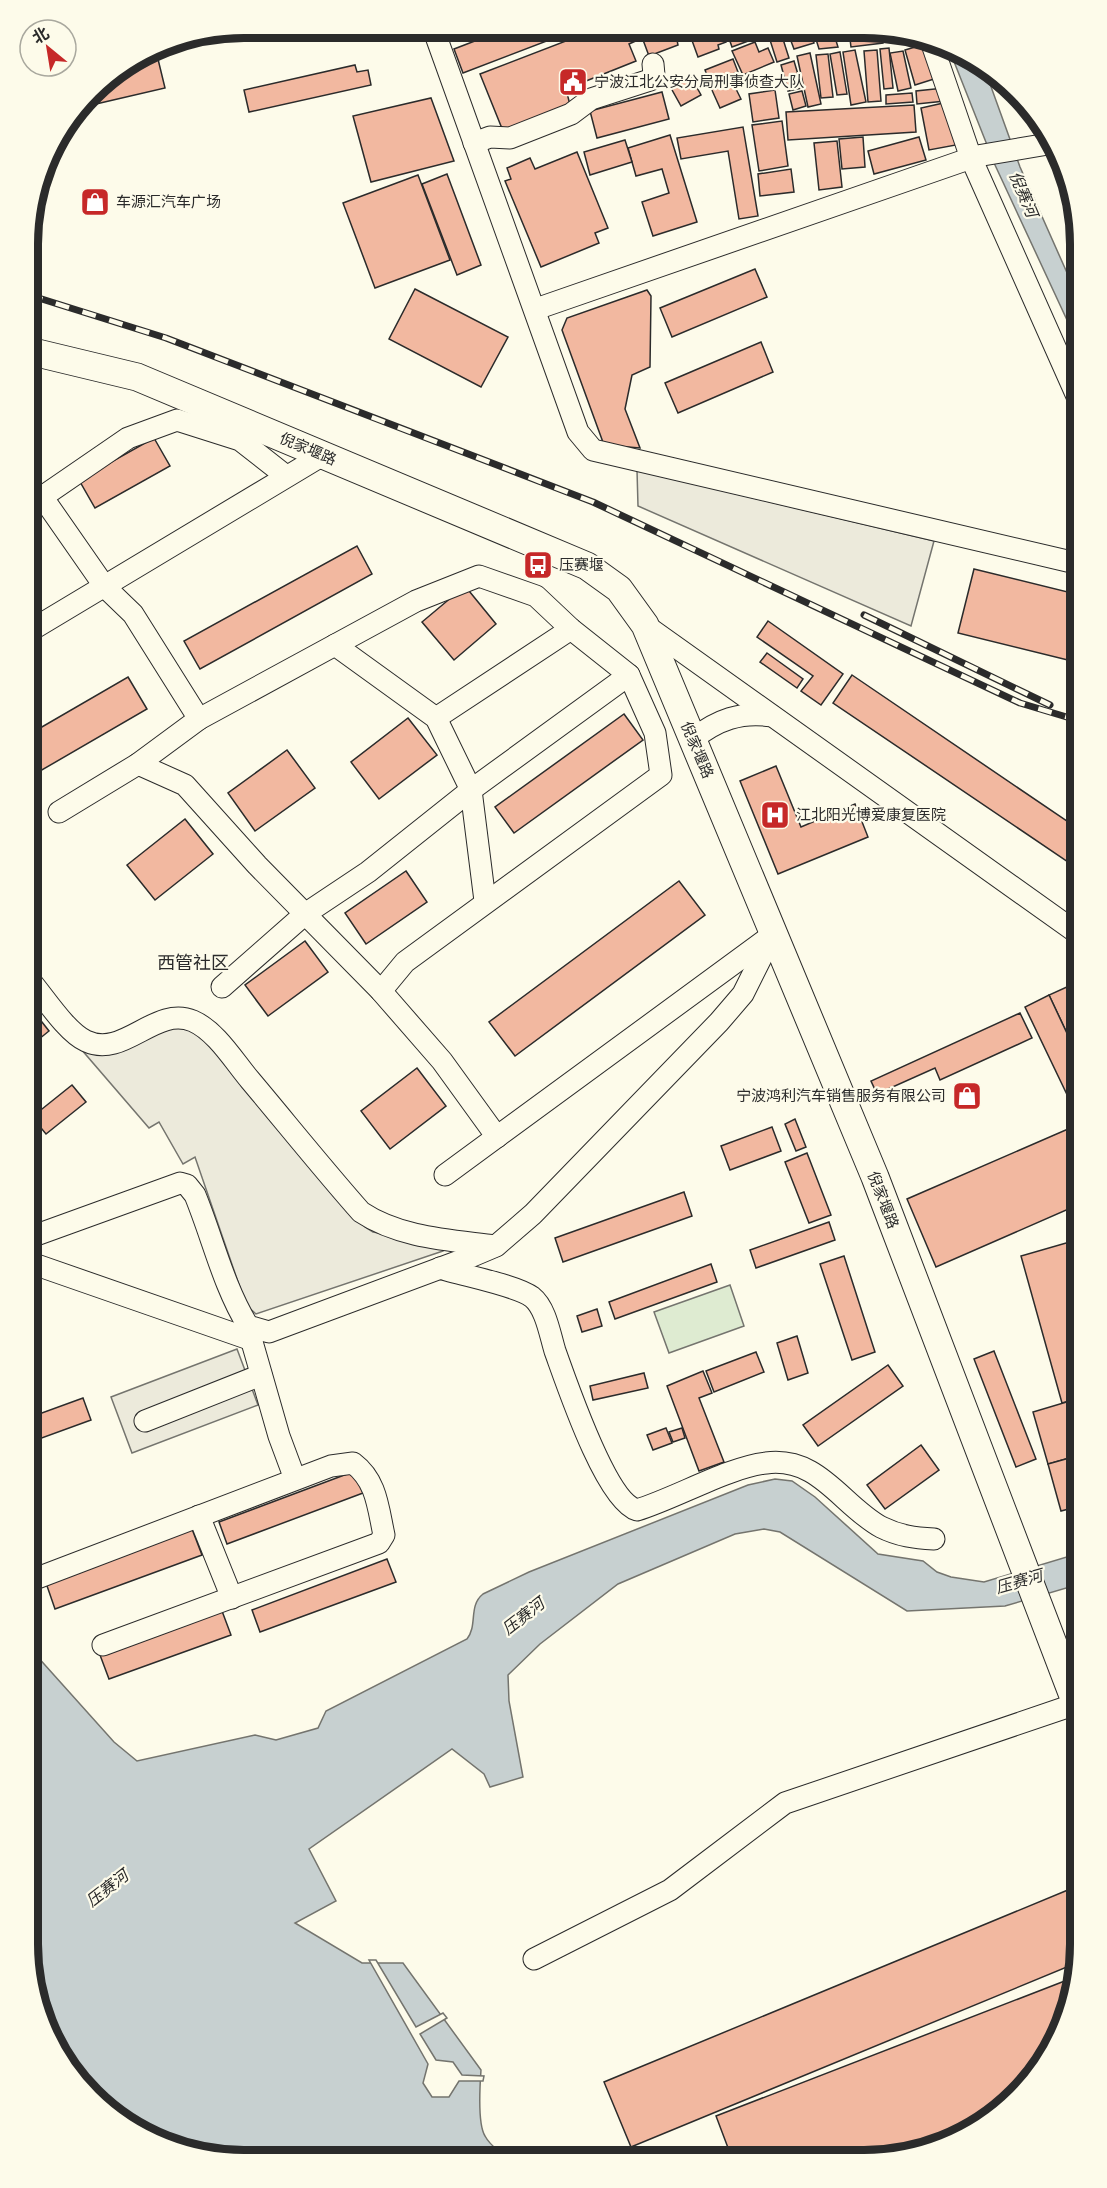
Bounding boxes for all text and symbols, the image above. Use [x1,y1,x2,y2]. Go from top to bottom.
north arrow [18,18,78,78]
text: 北 [29,23,52,48]
public building icon: 宁波江北公安分局刑事侦查大队 [557,66,589,98]
place label: 宁波江北公安分局刑事侦查大队 [594,72,804,91]
water label: 倪赛河 [1005,168,1043,223]
shop icon: 车源汇汽车广场 [79,186,111,218]
place label: 车源汇汽车广场 [116,192,221,211]
street label: 倪家堰路 [277,428,340,469]
bus stop icon: 压赛堰 [522,549,554,581]
place label: 压赛堰 [559,555,604,574]
street label: 倪家堰路 [677,718,718,781]
hospital icon: 江北阳光博爱康复医院 [759,799,791,831]
place label: 江北阳光博爱康复医院 [796,805,946,824]
district label: 西管社区 [157,952,229,974]
shop icon: 宁波鸿利汽车销售服务有限公司 [951,1080,983,1112]
place label: 宁波鸿利汽车销售服务有限公司 [736,1086,946,1105]
street label: 倪家堰路 [864,1168,903,1231]
water label: 压赛河 [993,1565,1048,1597]
water label: 压赛河 [499,1592,550,1639]
water label: 压赛河 [83,1864,134,1911]

